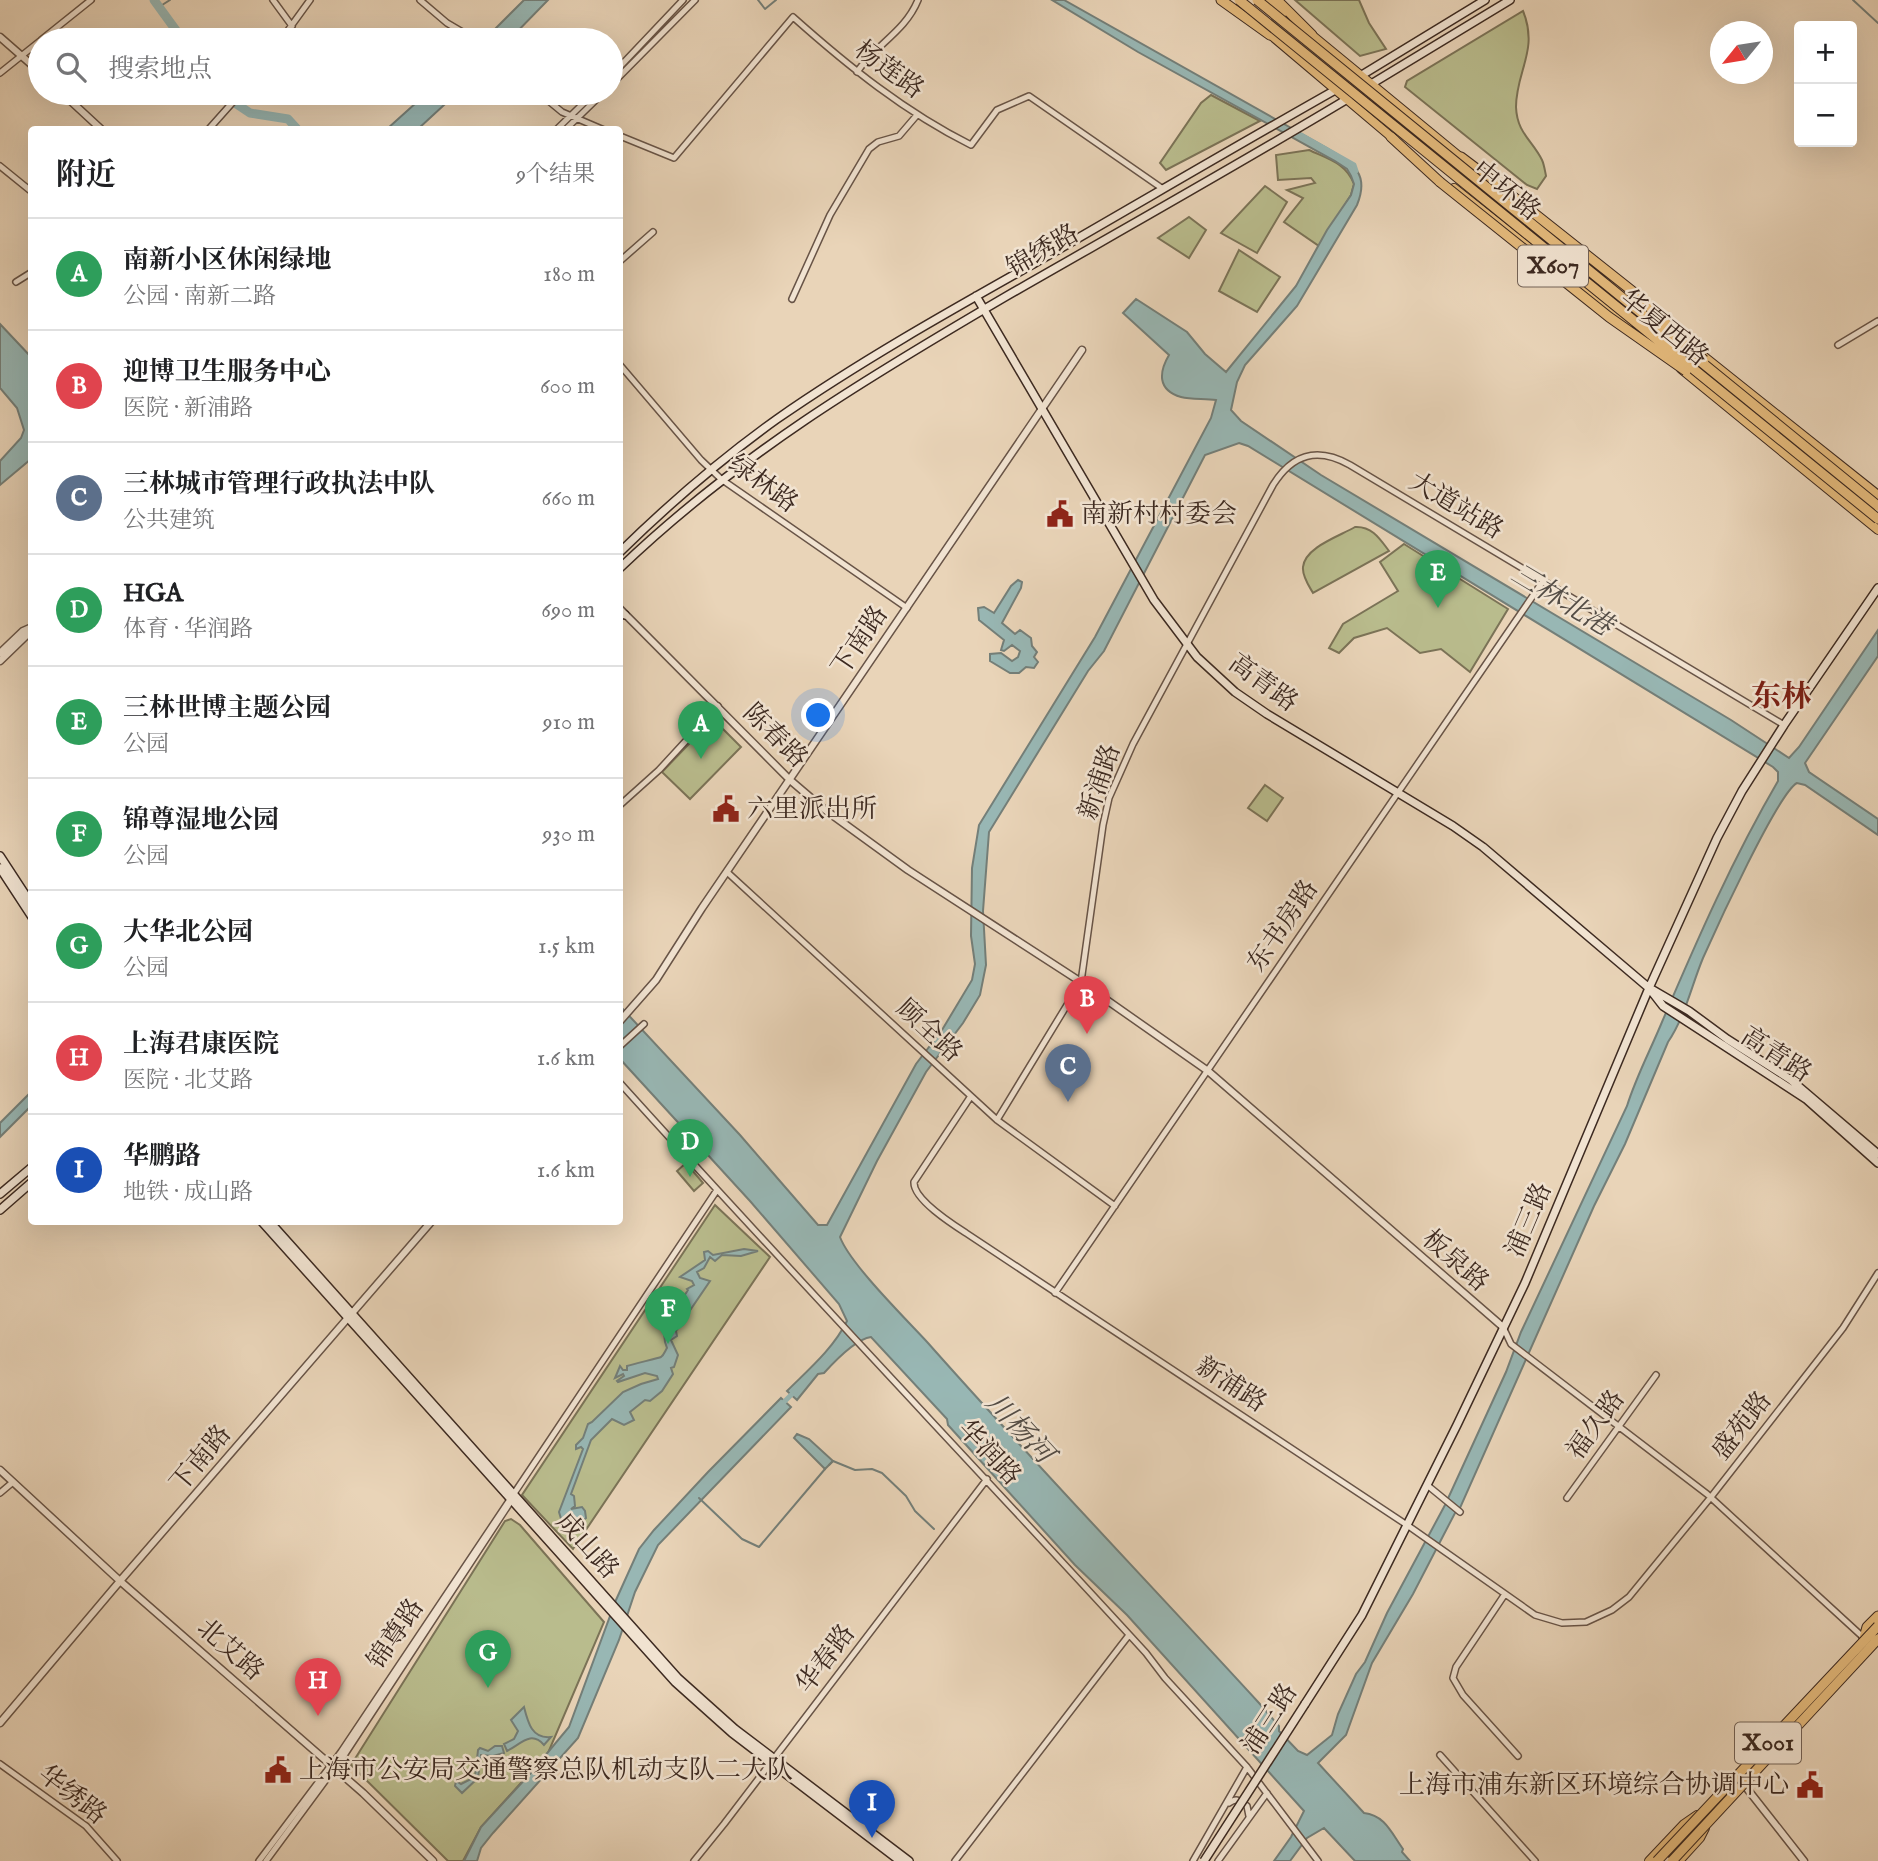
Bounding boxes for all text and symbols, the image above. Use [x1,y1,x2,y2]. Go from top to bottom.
north arrow [1710,21,1773,84]
map controls [1794,21,1857,147]
button: + [1794,21,1857,84]
search box [28,28,623,105]
street label: 杨莲路 [848,34,930,106]
icon: search [52,48,90,86]
text: 搜索地点 [108,53,212,86]
button: − [1794,84,1857,147]
street label: 中环路 [1465,154,1547,228]
text: 附近 [56,157,116,195]
text: 9个结果 [516,160,595,189]
street label: 锦绣路 [1001,217,1085,285]
text: 南新小区休闲绿地 [123,244,331,277]
road number: X607 [1518,246,1588,286]
text: A [71,260,87,289]
text: 180 m [543,260,595,289]
text: 公园 · 南新二路 [123,282,276,311]
street label: 华夏西路 [1613,282,1715,374]
text: 迎博卫生服务中心 [123,356,331,389]
text: B [71,372,87,401]
text: 600 m [540,372,595,401]
text: 医院 · 新浦路 [123,394,253,423]
street label: 绿林路 [722,448,804,520]
street label: 大道站路 [1403,465,1509,547]
text: 三林城市管理行政执法中队 [123,468,435,501]
text: C [71,484,87,513]
text: 660 m [542,484,595,513]
place label: 南新村村委会 [1081,498,1237,531]
public building icon: 南新村村委会 [1045,499,1075,529]
text: 公共建筑 [123,506,215,535]
pin: E [1415,550,1461,608]
water label: 三林北港 [1504,557,1621,647]
text: HGA [123,577,183,610]
text: D [70,596,88,625]
text: 690 m [541,596,595,625]
street label: 下南路 [825,599,895,683]
text: 体育 · 华润路 [123,615,253,644]
street label: 高青路 [1222,647,1304,719]
district label: 东林 [1751,679,1811,717]
text: 三林世博主题公园 [123,692,331,725]
street label: 陈春路 [736,697,814,775]
your location [801,698,835,732]
pin: A [678,701,724,759]
text: E [71,708,87,737]
text: 910 m [542,708,595,737]
text: 公园 [123,730,169,759]
street label: 新浦路 [1072,740,1128,824]
place label: 六里派出所 [747,793,877,826]
public building icon: 六里派出所 [711,794,741,824]
text: 锦尊湿地公园 [123,804,279,837]
text: F [72,820,86,849]
text: 930 m [542,820,595,849]
text: 公园 [123,842,169,871]
street label: 东书房路 [1240,874,1326,978]
text: 大华北公园 [123,916,253,949]
text: G [70,932,88,961]
text: 1.5 km [538,932,595,961]
text: 公园 [123,954,169,983]
pin: B [1064,976,1110,1034]
street label: 顾全路 [889,992,969,1070]
street label: 高青路 [1734,1020,1818,1090]
text: 上海君康医院 [123,1028,279,1061]
text: H [69,1044,89,1073]
text: 1.6 km [537,1044,595,1073]
pin: C [1045,1044,1091,1102]
text: 医院 · 北艾路 [123,1066,253,1095]
pin: D [667,1119,713,1177]
text: 华鹏路 [123,1140,201,1173]
text: I [74,1156,84,1185]
text: 1.6 km [537,1156,595,1185]
text: 地铁 · 成山路 [123,1178,253,1207]
street label: 浦三路 [1499,1178,1559,1262]
street label: 板泉路 [1415,1223,1495,1299]
pin: F [645,1286,691,1344]
street label: 新浦路 [1189,1350,1273,1420]
street label: 福久路 [1560,1384,1632,1466]
street label: 盛苑路 [1705,1385,1779,1467]
water label: 川杨河 [978,1386,1064,1475]
street label: 华润路 [950,1413,1028,1493]
street label: 下南路 [163,1419,239,1499]
street label: 成山路 [549,1506,625,1586]
street label: 锦尊路 [361,1592,431,1676]
street label: 北艾路 [190,1612,270,1688]
street label: 华春路 [789,1618,863,1700]
pin: G [465,1630,511,1688]
pin: H [295,1658,341,1716]
street label: 浦三路 [1235,1677,1305,1761]
road number: X001 [1735,1722,1801,1764]
place label: 上海市公安局交通警察总队机动支队二大队 [299,1754,793,1787]
public building icon: 上海市公安局交通警察总队机动支队二大队 [263,1755,293,1785]
street label: 华绣路 [31,1758,113,1832]
place label: 上海市浦东新区环境综合协调中心 [1399,1769,1789,1802]
public building icon: 上海市浦东新区环境综合协调中心 [1795,1770,1825,1800]
pin: I [849,1780,895,1838]

